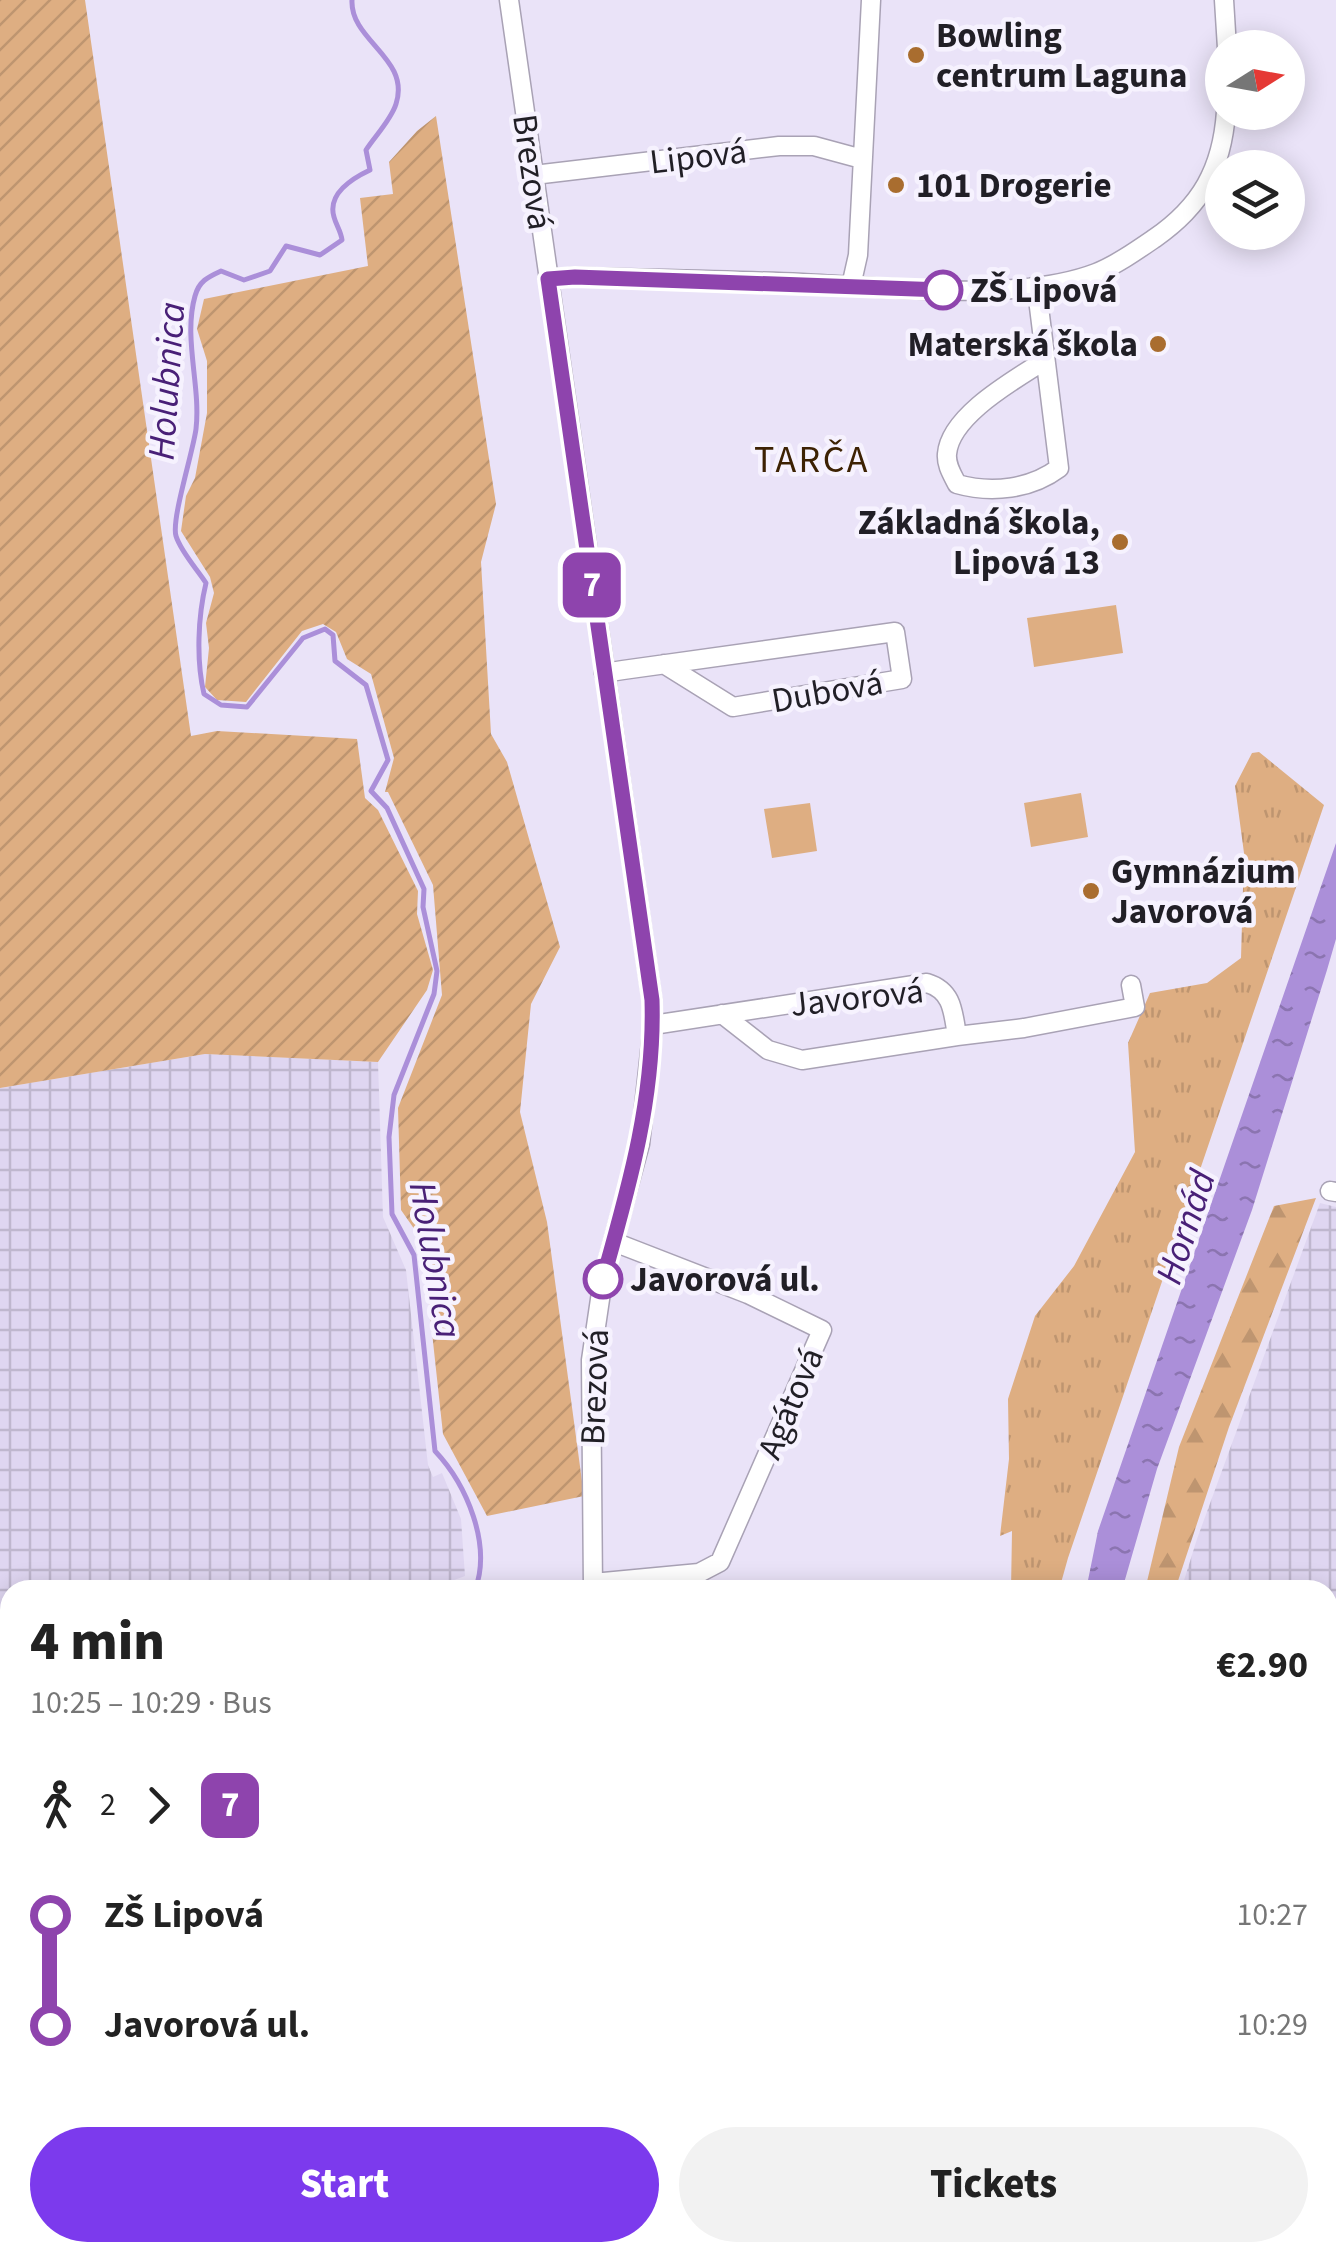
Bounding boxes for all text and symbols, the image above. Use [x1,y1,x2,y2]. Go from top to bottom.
place label: Bowling centrum Laguna [936,11,1187,101]
north arrow [1205,30,1305,130]
map controls [1205,30,1305,250]
marker: Bowling centrum Laguna [905,44,927,66]
street label: Brezová [499,111,565,233]
street label: Lipová [647,126,749,188]
button: layers [1205,150,1305,250]
place label: 101 Drogerie [916,161,1112,211]
marker: 101 Drogerie [885,174,907,196]
place label: ZŠ Lipová [970,266,1117,316]
marker: ZŠ Lipová [924,271,962,309]
water label: Holubnica [135,300,199,462]
place label: Materská škola [908,320,1138,370]
marker: Materská škola [1147,333,1169,355]
district label: TARČA [754,433,870,487]
place label: Základná škola, Lipová 13 [858,498,1100,588]
marker: Základná škola, Lipová 13 [1109,531,1131,553]
line badge: 7 [560,552,624,618]
text: 7 [583,560,601,610]
street label: Dubová [768,658,887,726]
place label: Gymnázium Javorová [1111,847,1296,937]
marker: Gymnázium Javorová [1080,880,1102,902]
street label: Javorová [788,966,926,1030]
water label: Hornád [1142,1163,1230,1291]
water label: Holubnica [395,1178,475,1343]
place label: Javorová ul. [630,1255,820,1305]
marker: Javorová ul. [584,1260,622,1298]
street label: Brezová [568,1328,622,1446]
street label: Agátová [745,1340,837,1467]
text: 4 min [30,1603,165,1681]
text: €2.90 [1216,1638,1308,1692]
text: 10:25 – 10:29 · Bus [30,1680,272,1726]
icon: walk [30,1778,85,1833]
icon: forward [131,1778,186,1833]
text: 7 [221,1780,239,1830]
text: 2 [100,1782,116,1828]
text: ZŠ Lipová [104,1888,264,1942]
text: 10:27 [1236,1892,1308,1938]
text: Javorová ul. [104,1998,310,2052]
text: 10:29 [1236,2002,1308,2048]
button: Start [30,2127,659,2242]
button: Tickets [679,2127,1308,2242]

